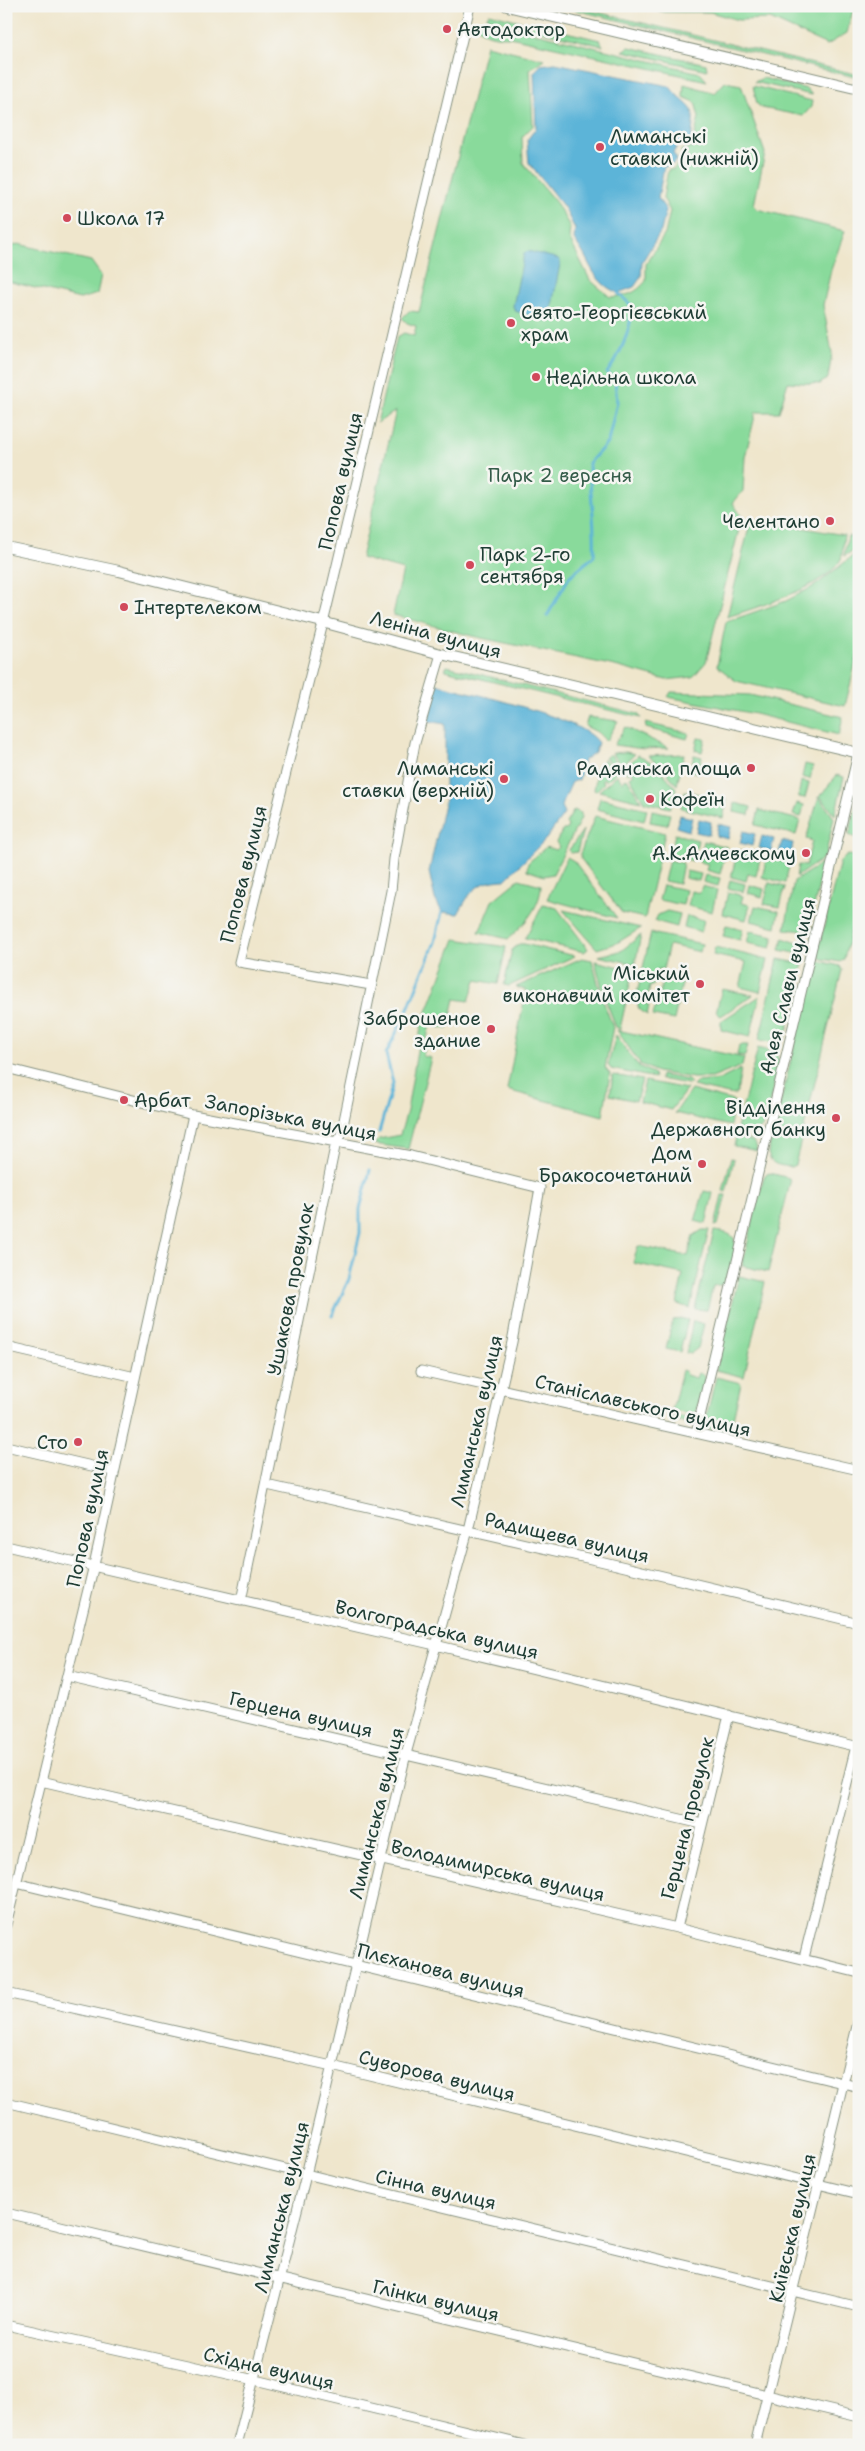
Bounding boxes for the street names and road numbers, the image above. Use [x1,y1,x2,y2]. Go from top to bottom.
street label: Попова вулиця [312,410,369,553]
street label: Леніна вулиця [368,605,504,664]
street label: Попова вулиця [214,803,273,945]
street label: Алея Слави вулиця [754,895,821,1077]
street label: Запорізька вулиця [203,1089,379,1146]
street label: Ушакова провулок [261,1200,320,1378]
street label: Лиманська вулиця [445,1333,508,1510]
street label: Станіславського вулиця [532,1368,753,1443]
street label: Попова вулиця [61,1447,114,1590]
street label: Радищева вулиця [482,1506,652,1569]
street label: Волгоградська вулиця [333,1594,541,1665]
street label: Герцена вулиця [227,1686,375,1743]
street label: Лиманська вулиця [343,1725,410,1901]
street label: Герцена провулок [655,1734,720,1902]
street label: Володимирська вулиця [388,1834,607,1907]
street label: Плєханова вулиця [355,1938,527,2003]
street label: Суворова вулиця [356,2044,518,2107]
street label: Лиманська вулиця [248,2119,315,2295]
street label: Київська вулиця [763,2151,822,2305]
street label: Сінна вулиця [373,2163,499,2216]
street label: Глінки вулиця [370,2274,502,2327]
street label: Східна вулиця [201,2341,337,2396]

